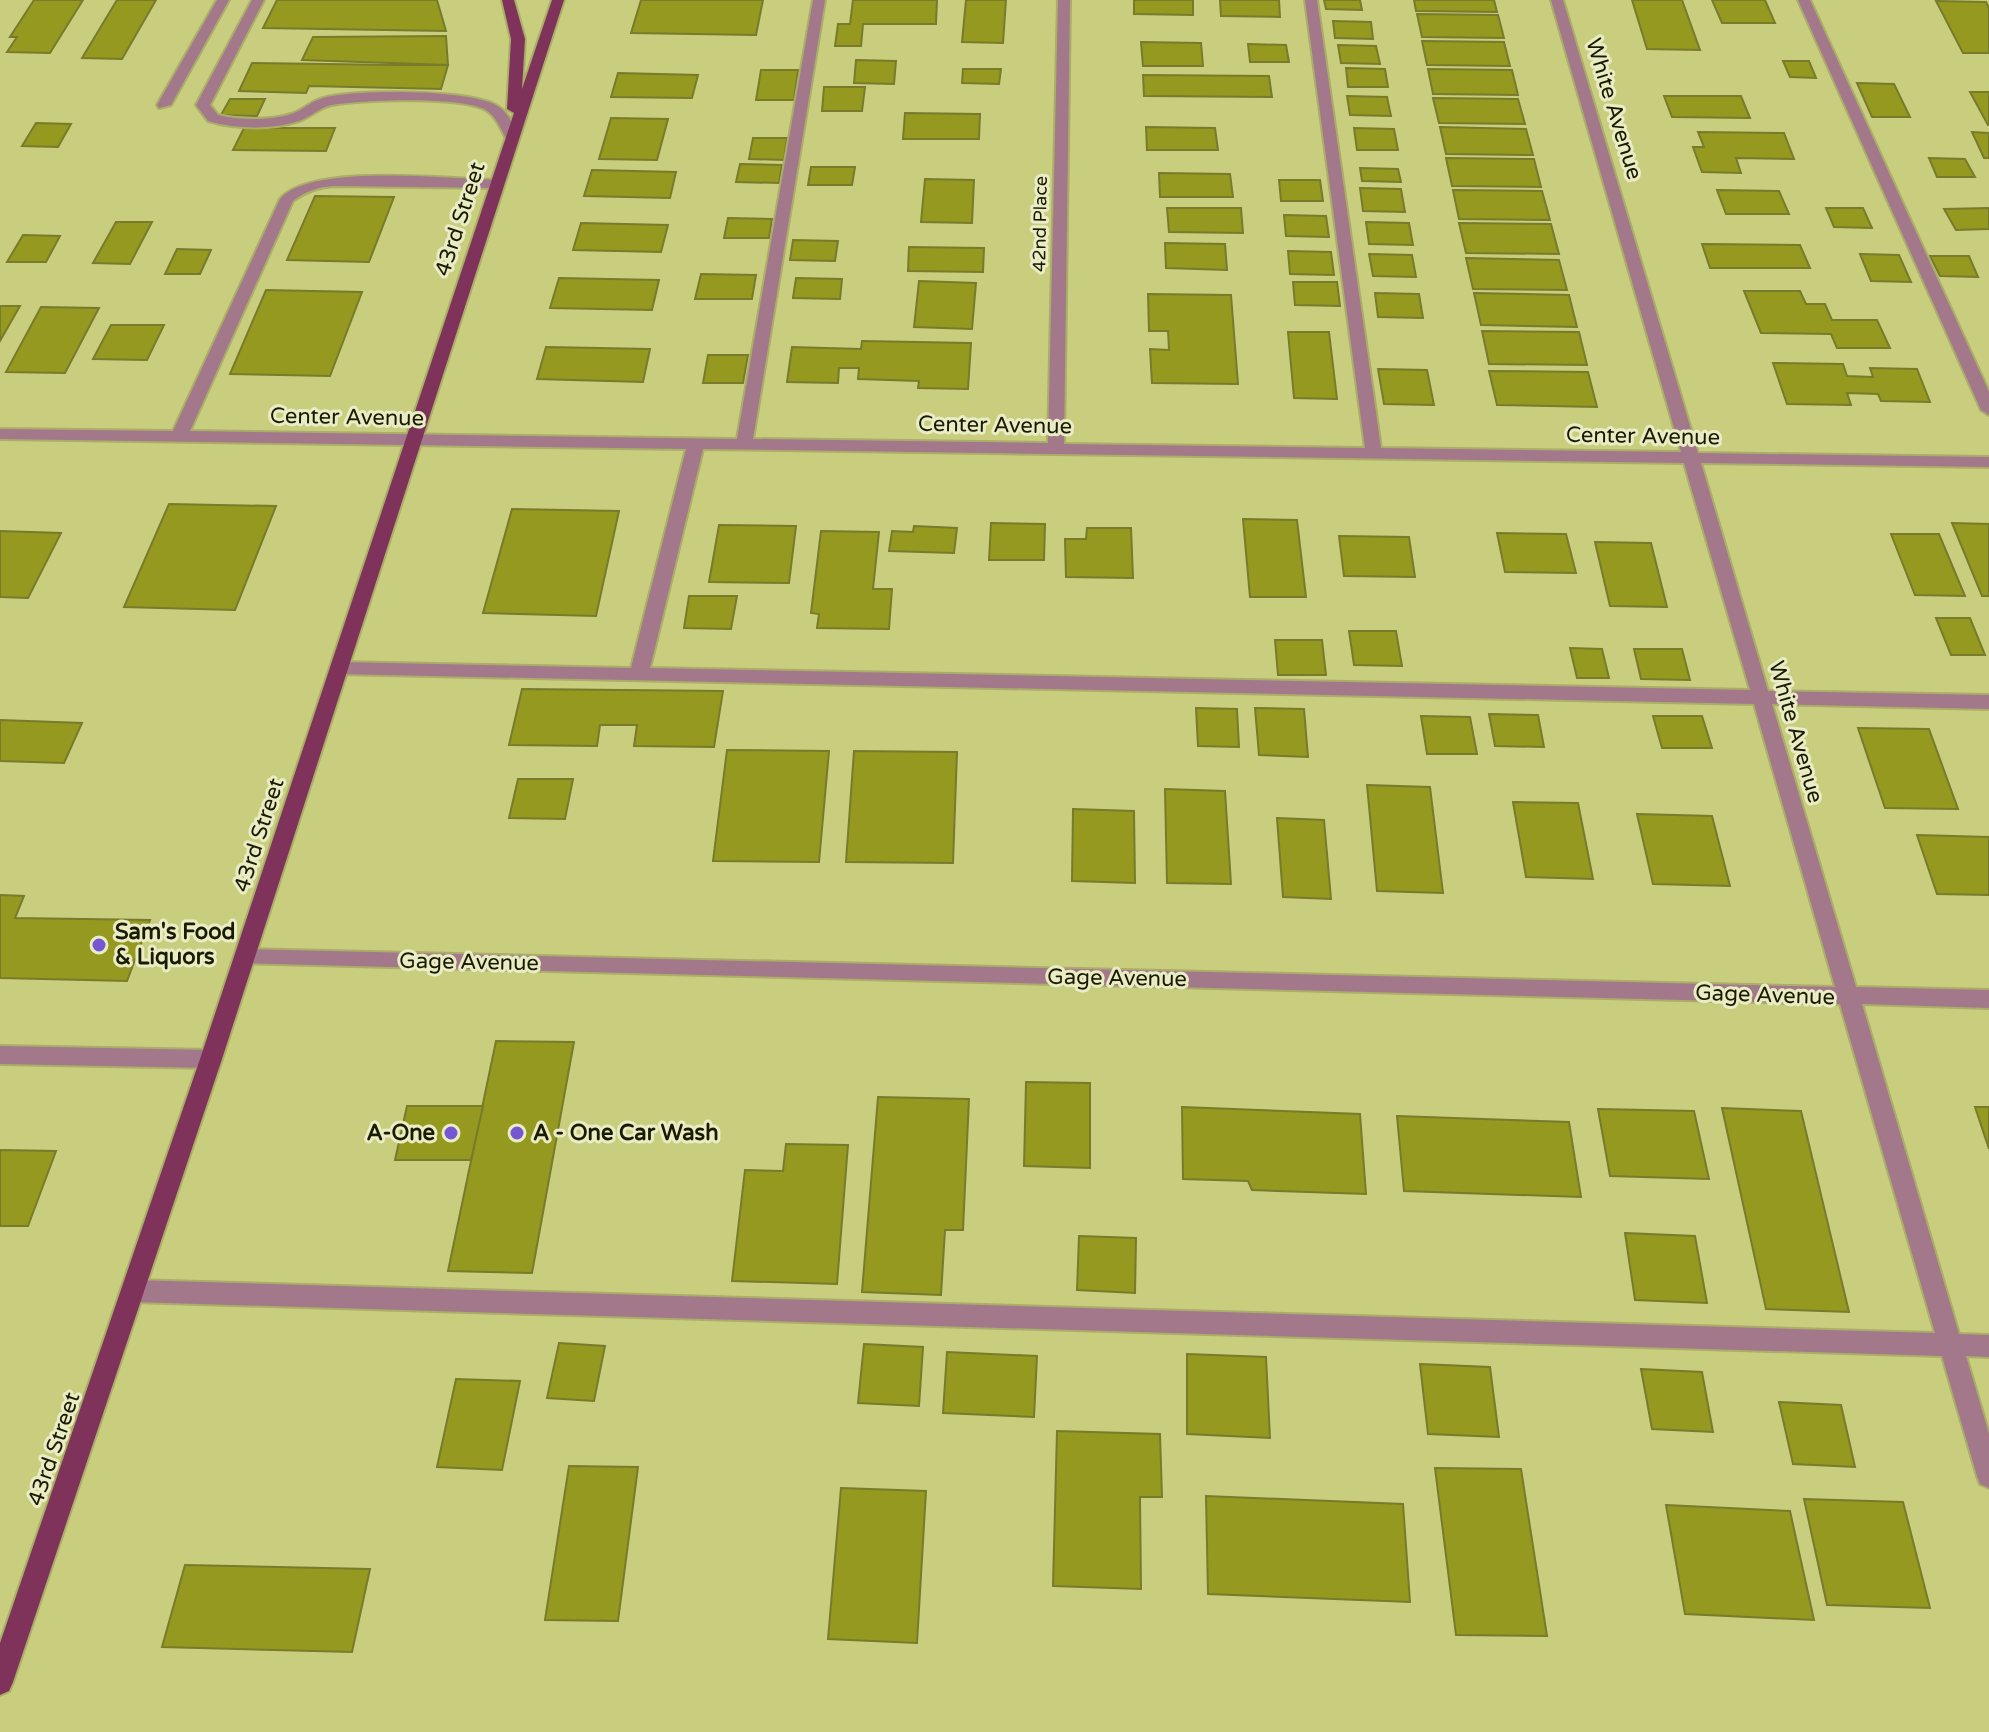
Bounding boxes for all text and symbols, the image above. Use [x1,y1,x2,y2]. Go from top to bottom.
street label: White Avenue [1580,35,1648,183]
street label: 43rd Street [429,159,491,279]
street label: 42nd Place [1028,176,1052,272]
street label: Center Avenue [270,403,424,431]
street label: Center Avenue [918,411,1072,439]
street label: Center Avenue [1566,422,1720,450]
street label: White Avenue [1763,658,1829,806]
street label: 43rd Street [228,775,290,895]
place label: Sam's Food & Liquors [115,919,235,970]
marker: Sam's Food & Liquors [90,936,108,954]
street label: Gage Avenue [399,948,539,976]
street label: Gage Avenue [1047,964,1187,992]
street label: Gage Avenue [1695,980,1835,1010]
place label: A-One [366,1120,435,1146]
place label: A - One Car Wash [533,1120,719,1146]
marker: A-One [442,1124,460,1142]
marker: A - One Car Wash [508,1124,526,1142]
street label: 43rd Street [22,1389,86,1509]

